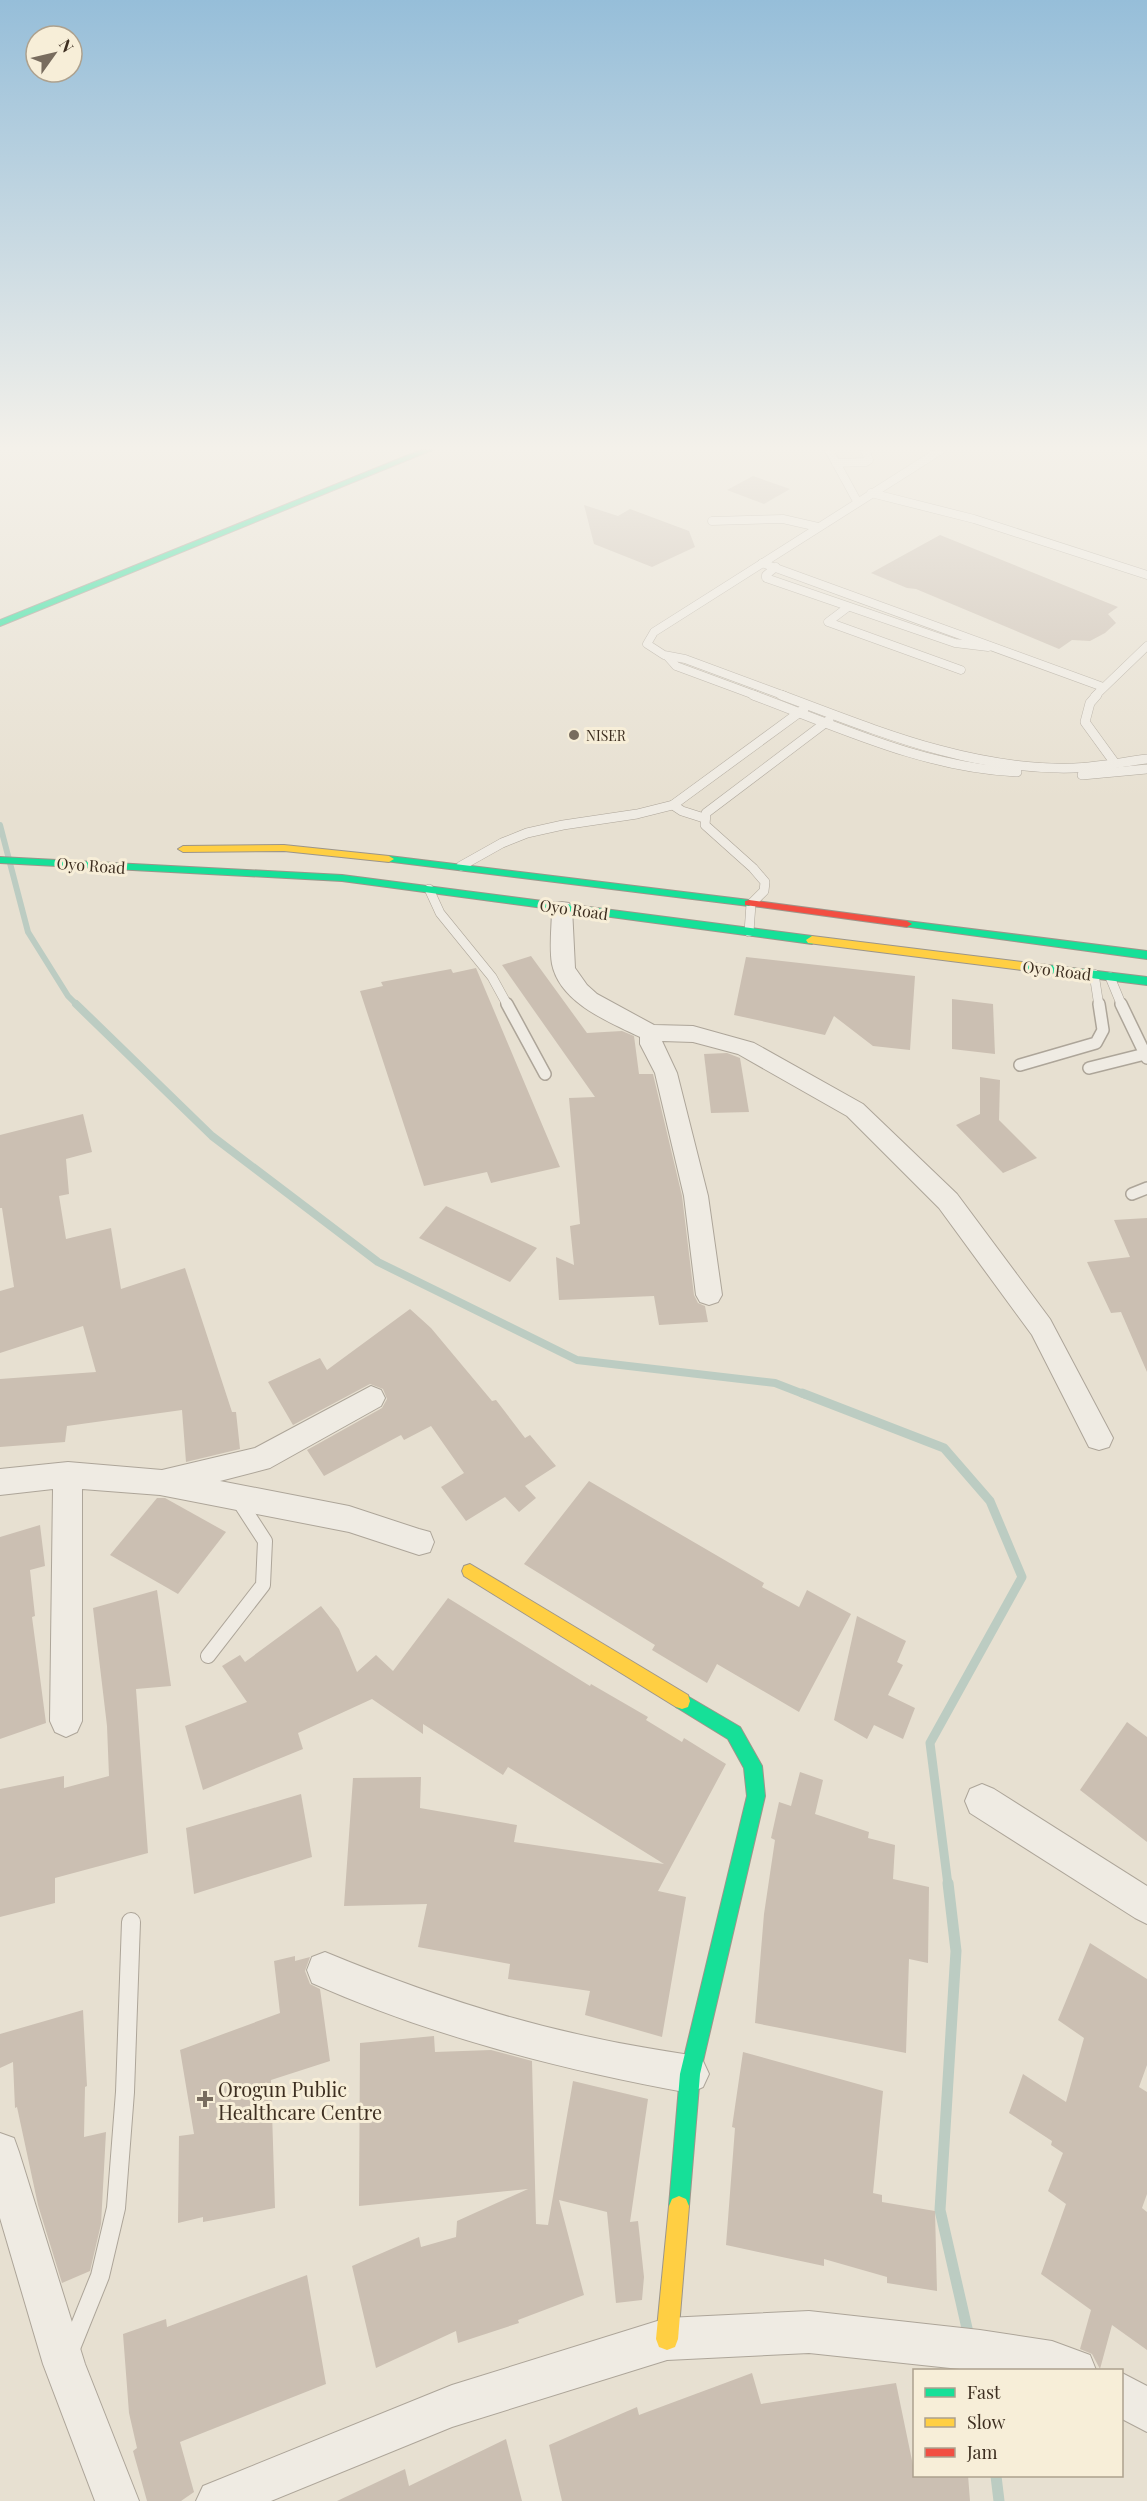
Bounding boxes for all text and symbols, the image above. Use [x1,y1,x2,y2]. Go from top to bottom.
north arrow [24,24,84,84]
text: N [55,35,79,56]
place label: NISER [586,726,627,745]
marker: NISER [567,728,581,742]
street label: Oyo Road [56,852,126,878]
street label: Oyo Road [538,894,610,924]
street label: Oyo Road [1022,955,1092,985]
place label: Orogun Public Healthcare Centre [218,2075,382,2125]
marker: Orogun Public Healthcare Centre [196,2090,214,2108]
legend [913,2369,1123,2477]
text: Fast [967,2380,1001,2404]
text: Slow [967,2410,1005,2434]
text: Jam [966,2440,997,2464]

